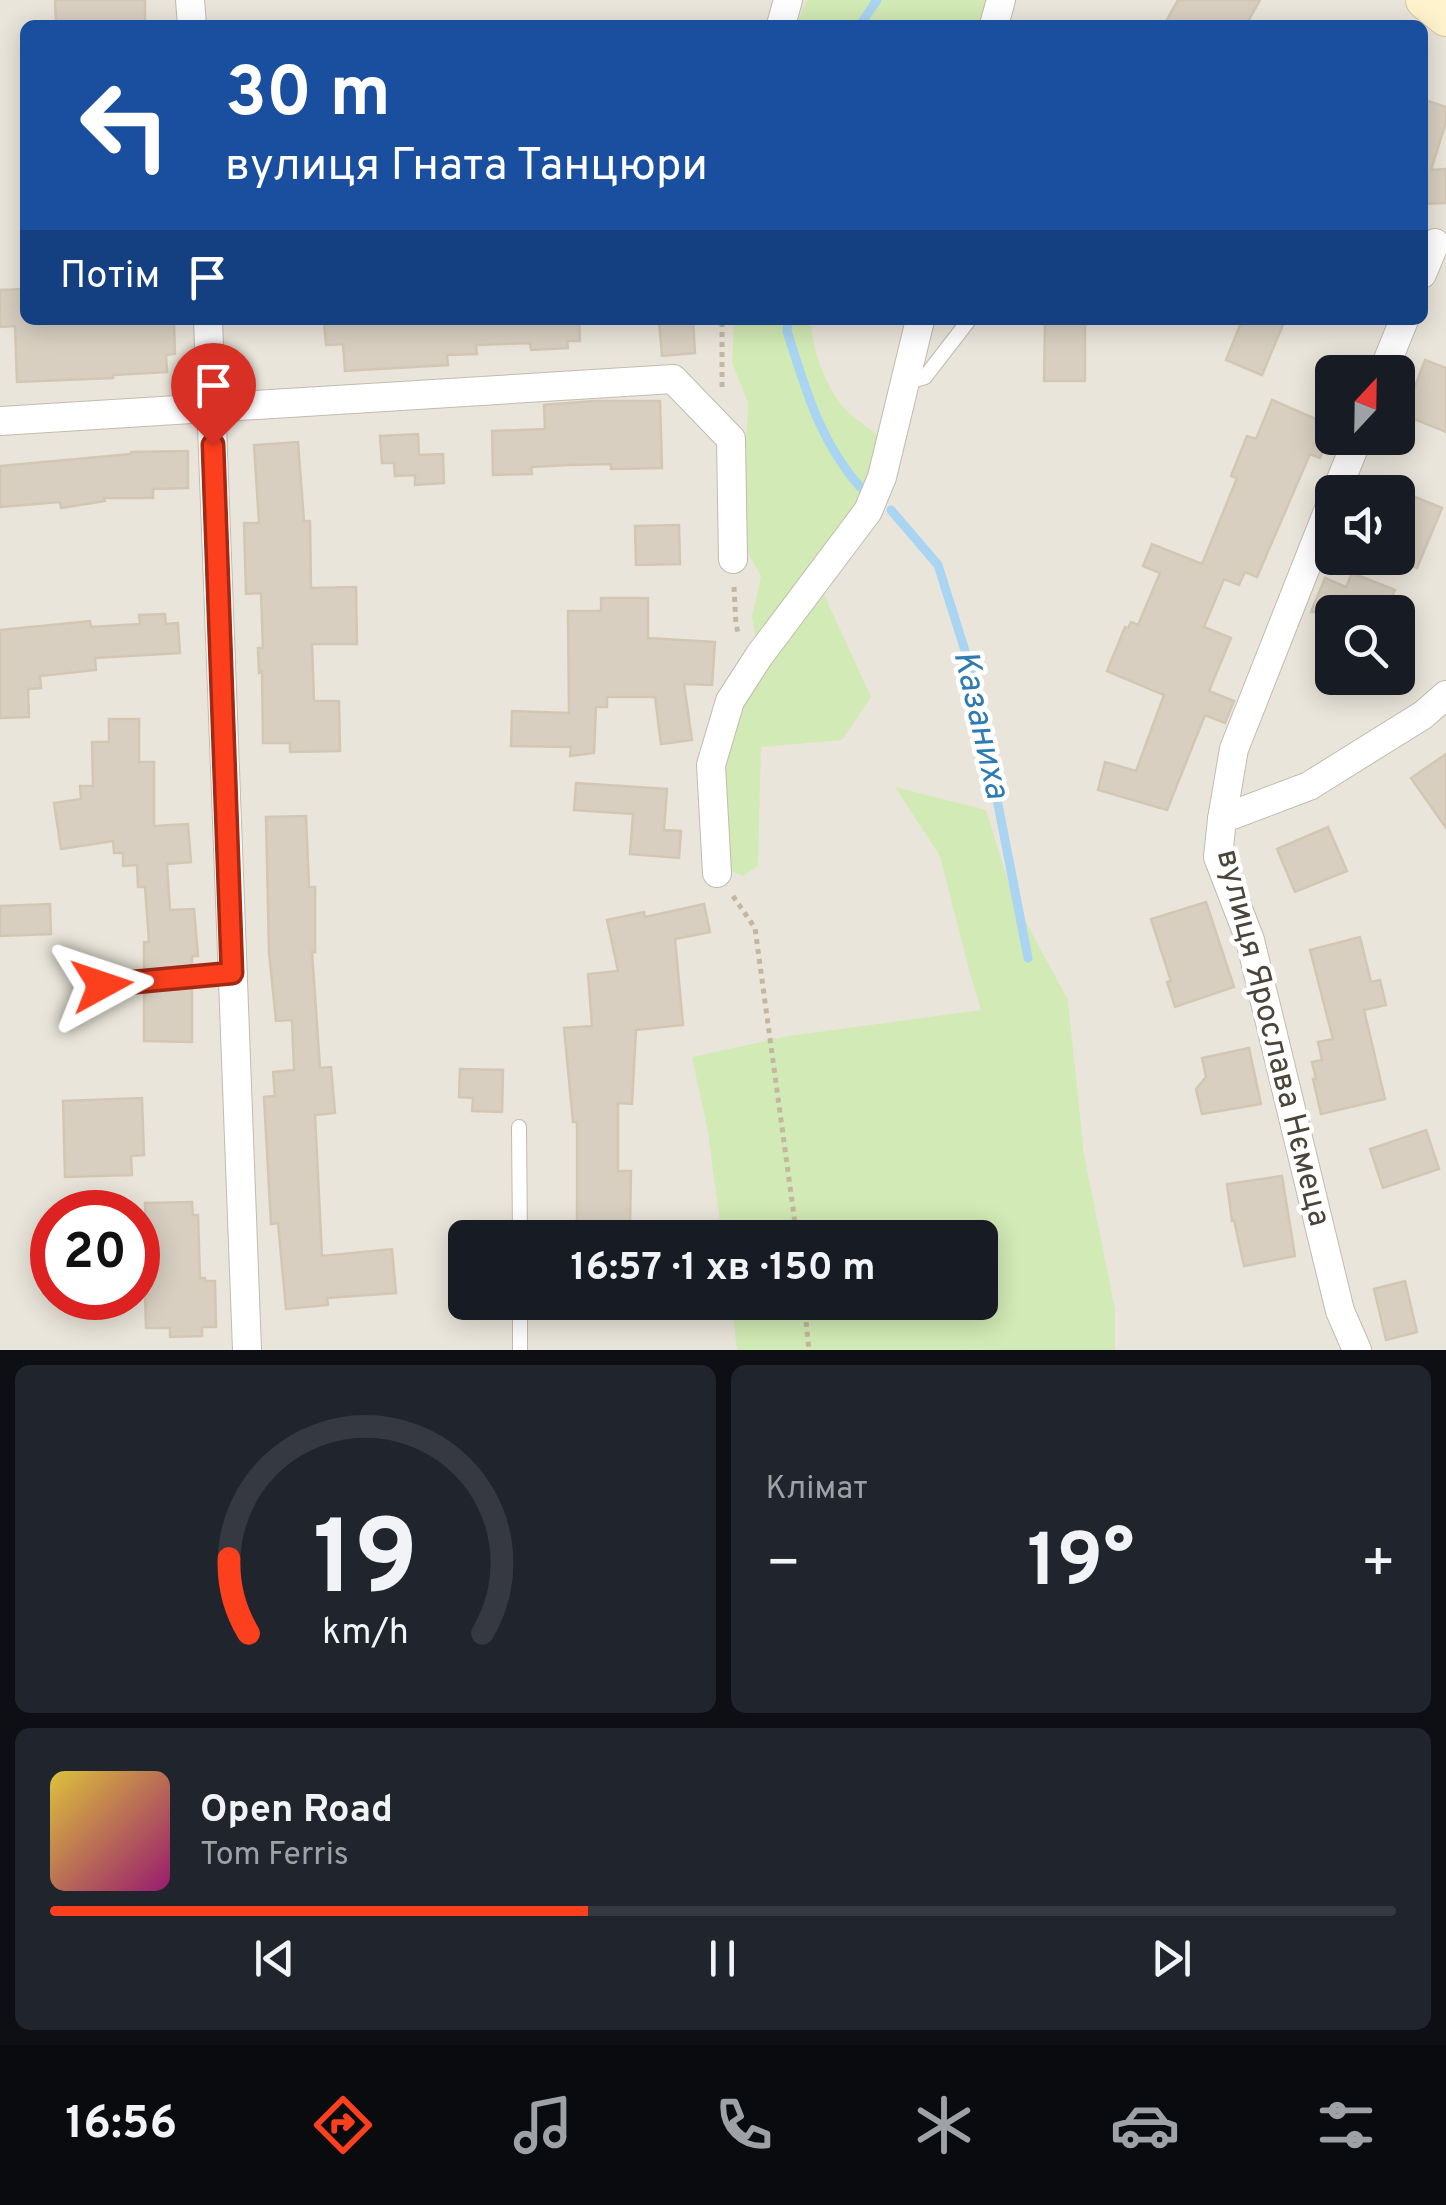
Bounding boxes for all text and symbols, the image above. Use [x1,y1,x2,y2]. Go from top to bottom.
text: 30 m [225,52,391,141]
icon: left [60,60,190,190]
text: вулиця Гната Танцюри [225,139,708,196]
icon: arrive [180,250,235,305]
text: Потім [60,253,160,302]
pin [171,343,256,446]
north arrow [1315,355,1415,455]
map controls [1315,355,1415,695]
icon: arrive [186,358,241,413]
button: sound [1315,475,1415,575]
button: search [1315,595,1415,695]
water label: Казаниха [942,647,1018,803]
street label: вулиця Ярослава Нємеца [1206,845,1338,1231]
position arrow [50,933,154,1037]
speed limit sign: 20 [30,1190,160,1320]
text: 16:57 · 1 хв · 150 m [571,1245,875,1294]
text: Клімат [766,1470,868,1510]
text: 19 [312,1499,418,1631]
text: 19° [1027,1518,1134,1613]
text: − [766,1531,801,1601]
text: + [1361,1531,1396,1601]
text: km/h [322,1611,409,1657]
text: Open Road [200,1787,393,1836]
text: Tom Ferris [200,1836,349,1876]
icon: previous [247,1931,302,1986]
icon: pause [695,1931,750,1986]
icon: next [1144,1931,1199,1986]
icon: directions [308,2090,378,2160]
icon: music [508,2090,578,2160]
icon: phone [709,2090,779,2160]
icon: climate [909,2090,979,2160]
icon: car [1110,2090,1180,2160]
icon: filters [1311,2090,1381,2160]
text: 16:56 [65,2097,177,2154]

